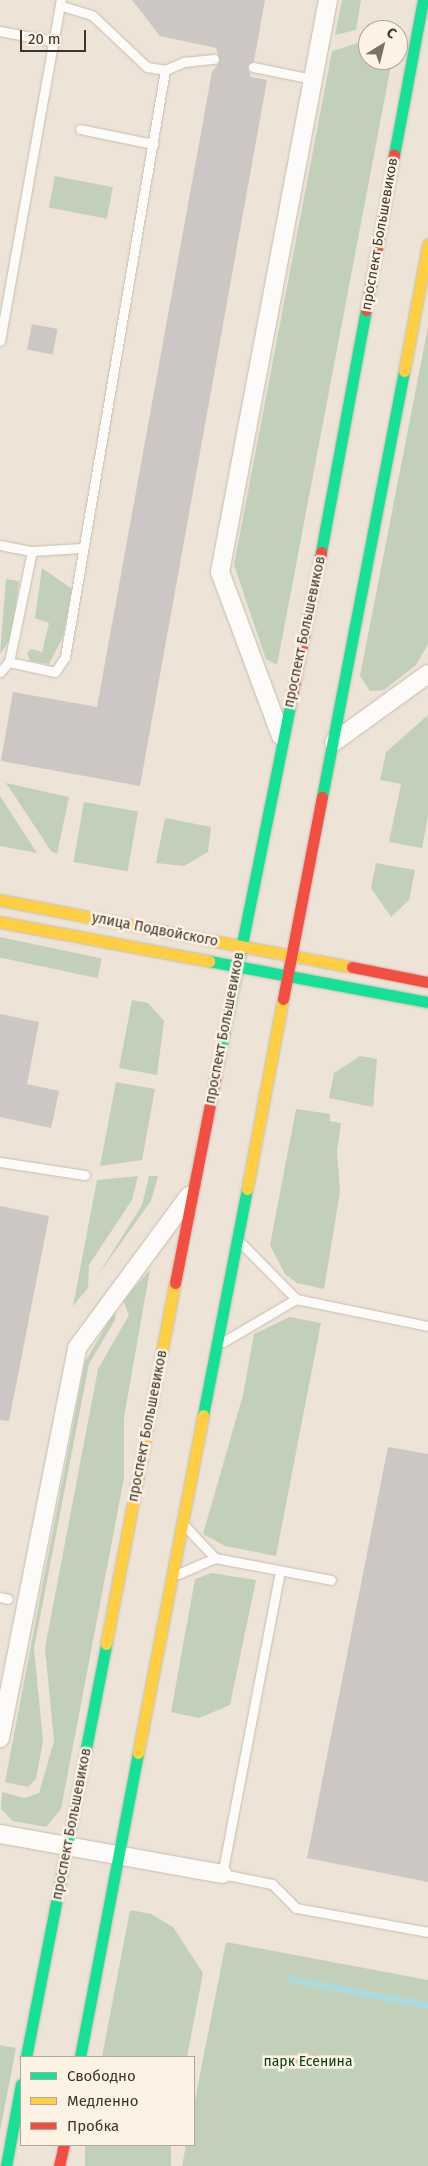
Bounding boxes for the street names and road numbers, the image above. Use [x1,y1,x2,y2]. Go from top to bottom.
street label: проспект Большевиков [358,157,402,311]
street label: проспект Большевиков [281,555,329,709]
street label: улица Подвойского [90,910,220,950]
street label: проспект Большевиков [202,951,248,1105]
street label: проспект Большевиков [125,1349,171,1503]
street label: проспект Большевиков [49,1747,95,1901]

